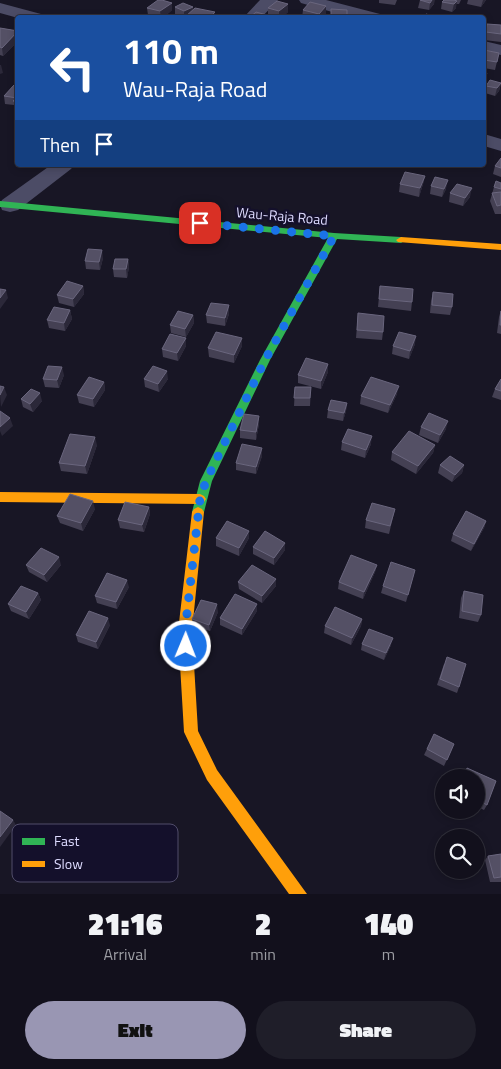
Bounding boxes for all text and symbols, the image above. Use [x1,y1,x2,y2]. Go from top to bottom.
text: 110 m [123,24,219,78]
icon: left [40,35,105,100]
text: Wau-Raja Road [123,72,267,106]
text: Then [40,130,80,159]
icon: arrive [90,130,118,158]
street label: Wau-Raja Road [235,201,329,230]
pin [179,202,221,244]
icon: arrive [186,209,214,237]
position arrow [159,619,211,671]
map controls [435,769,485,879]
button: sound [435,769,485,819]
legend [12,824,178,882]
button: search [435,829,485,879]
text: Fast [54,830,79,851]
text: Slow [54,853,83,874]
text: 21:16 [88,901,162,947]
text: 2 [255,901,271,947]
text: 140 [364,901,413,947]
text: Arrival [103,942,147,966]
text: min [250,942,276,966]
text: m [382,942,395,966]
button: Exit [25,1001,246,1059]
button: Share [256,1001,476,1059]

